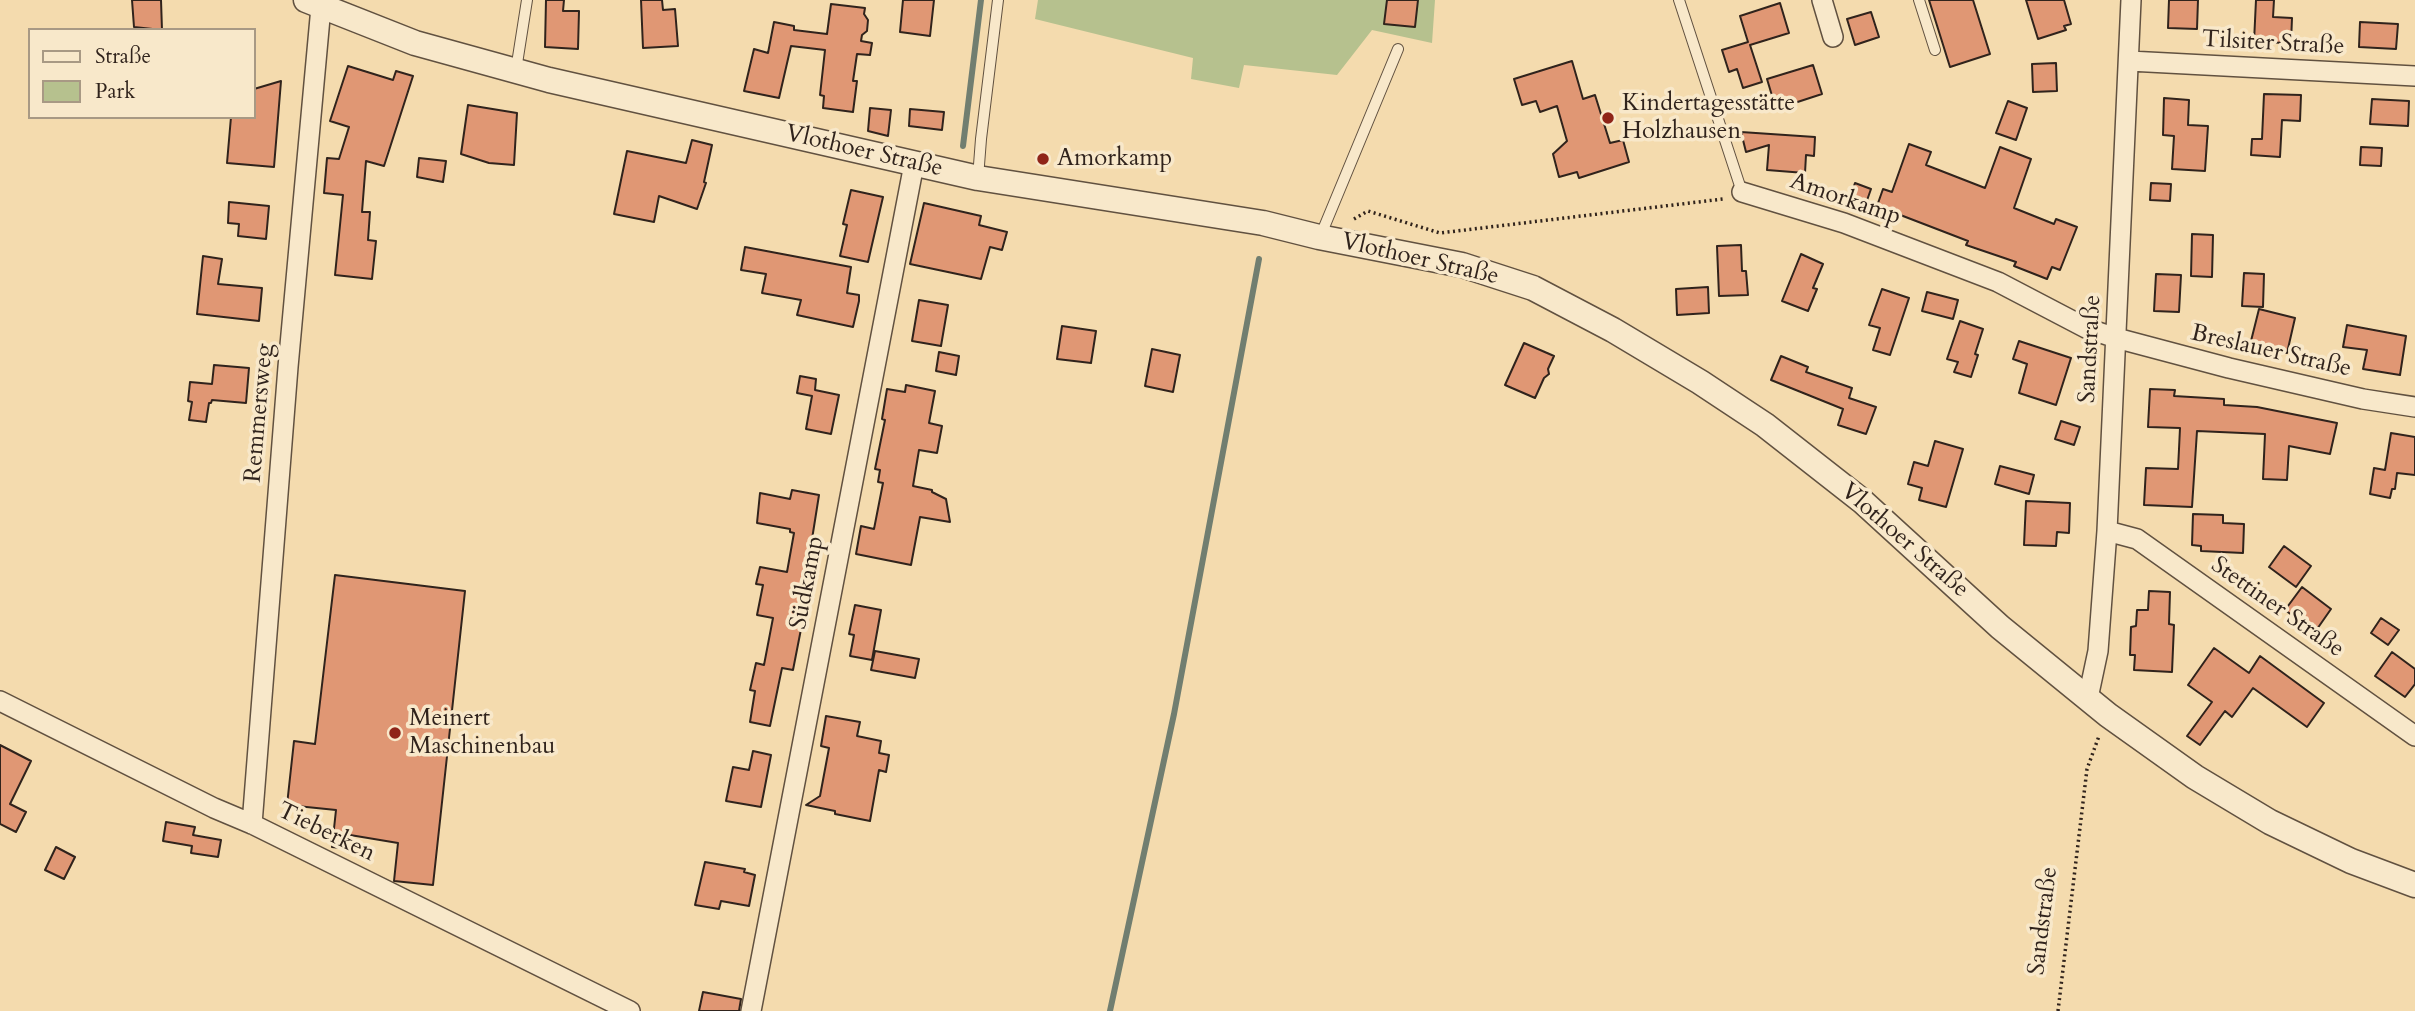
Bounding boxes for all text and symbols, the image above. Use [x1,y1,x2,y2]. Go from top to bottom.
street label: Tilsiter Straße [2201,26,2345,62]
legend [28,28,256,119]
text: Straße [95,42,151,71]
text: Park [95,77,135,106]
place label: Kindertagesstätte Holzhausen [1622,90,1795,146]
marker: Kindertagesstätte Holzhausen [1600,110,1616,126]
street label: Vlothoer Straße [783,120,945,184]
place label: Amorkamp [1057,145,1172,173]
marker: Amorkamp [1035,151,1051,167]
street label: Amorkamp [1786,168,1904,232]
street label: Vlothoer Straße [1339,228,1501,292]
street label: Sandstraße [2074,294,2108,404]
street label: Breslauer Straße [2188,320,2354,384]
street label: Remmersweg [240,342,280,484]
street label: Vlothoer Straße [1834,477,1974,605]
street label: Südkamp [785,534,831,632]
street label: Stettiner Straße [2205,551,2349,665]
place label: Meinert Maschinenbau [409,705,555,761]
marker: Meinert Maschinenbau [387,725,403,741]
street label: Tieberken [272,797,380,869]
street label: Sandstraße [2023,865,2065,977]

